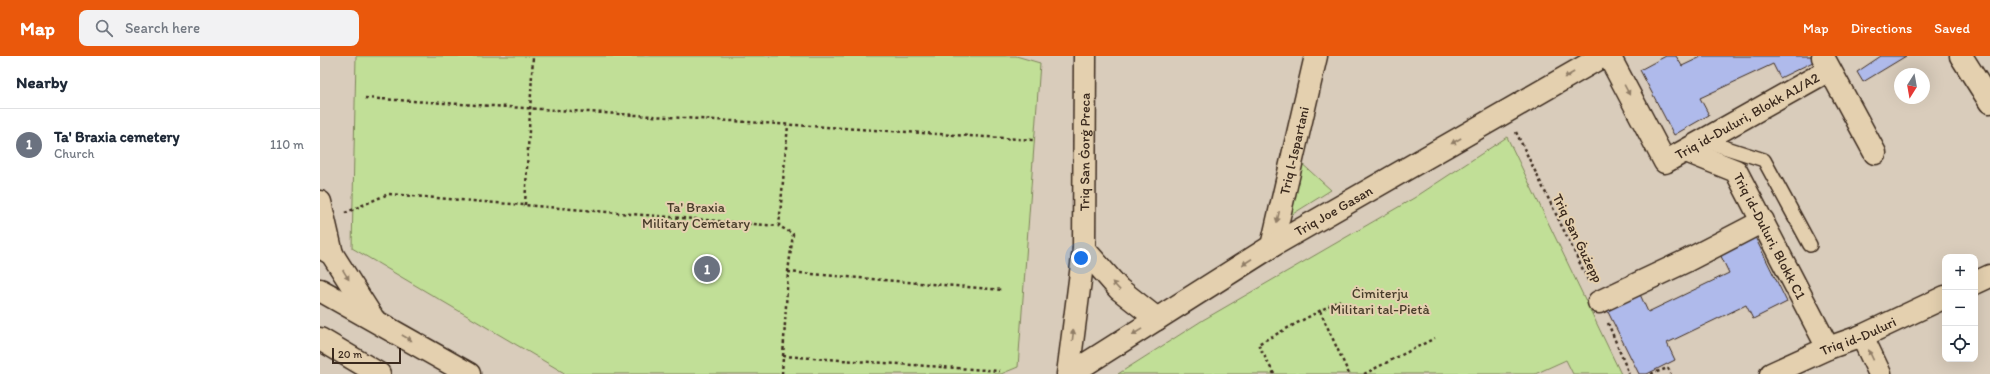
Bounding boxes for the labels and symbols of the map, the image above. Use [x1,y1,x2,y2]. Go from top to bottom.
north arrow [1894,68,1930,104]
street label: Triq id-Duluri, Blokk A1/A2 [1672,69,1823,164]
one-way arrow [1563,72,1575,79]
one-way arrow [1624,85,1630,96]
street label: Triq San Ġorġ Preca [1076,93,1094,211]
street label: Triq l-Ispartani [1276,105,1313,197]
one-way arrow [1450,137,1462,144]
street label: Triq id-Duluri, Blokk C1 [1729,170,1809,303]
street label: Triq Joe Gasan [1292,182,1376,240]
street label: Triq San Ġużepp [1549,191,1606,286]
park label: Ta' Braxia Military Cemetary [642,199,751,232]
one-way arrow [1275,211,1281,223]
your location [1071,248,1091,268]
pin: 1 [694,254,720,284]
one-way arrow [1242,258,1252,266]
one-way arrow [342,269,349,281]
one-way arrow [1112,280,1121,291]
park label: Ċimiterju Militari tal-Pietà [1330,285,1430,318]
street label: Triq id-Duluri [1817,313,1899,360]
one-way arrow [1131,328,1143,335]
one-way arrow [1070,329,1076,341]
one-way arrow [401,335,413,342]
scale bar [332,346,401,365]
one-way arrow [1868,349,1874,361]

